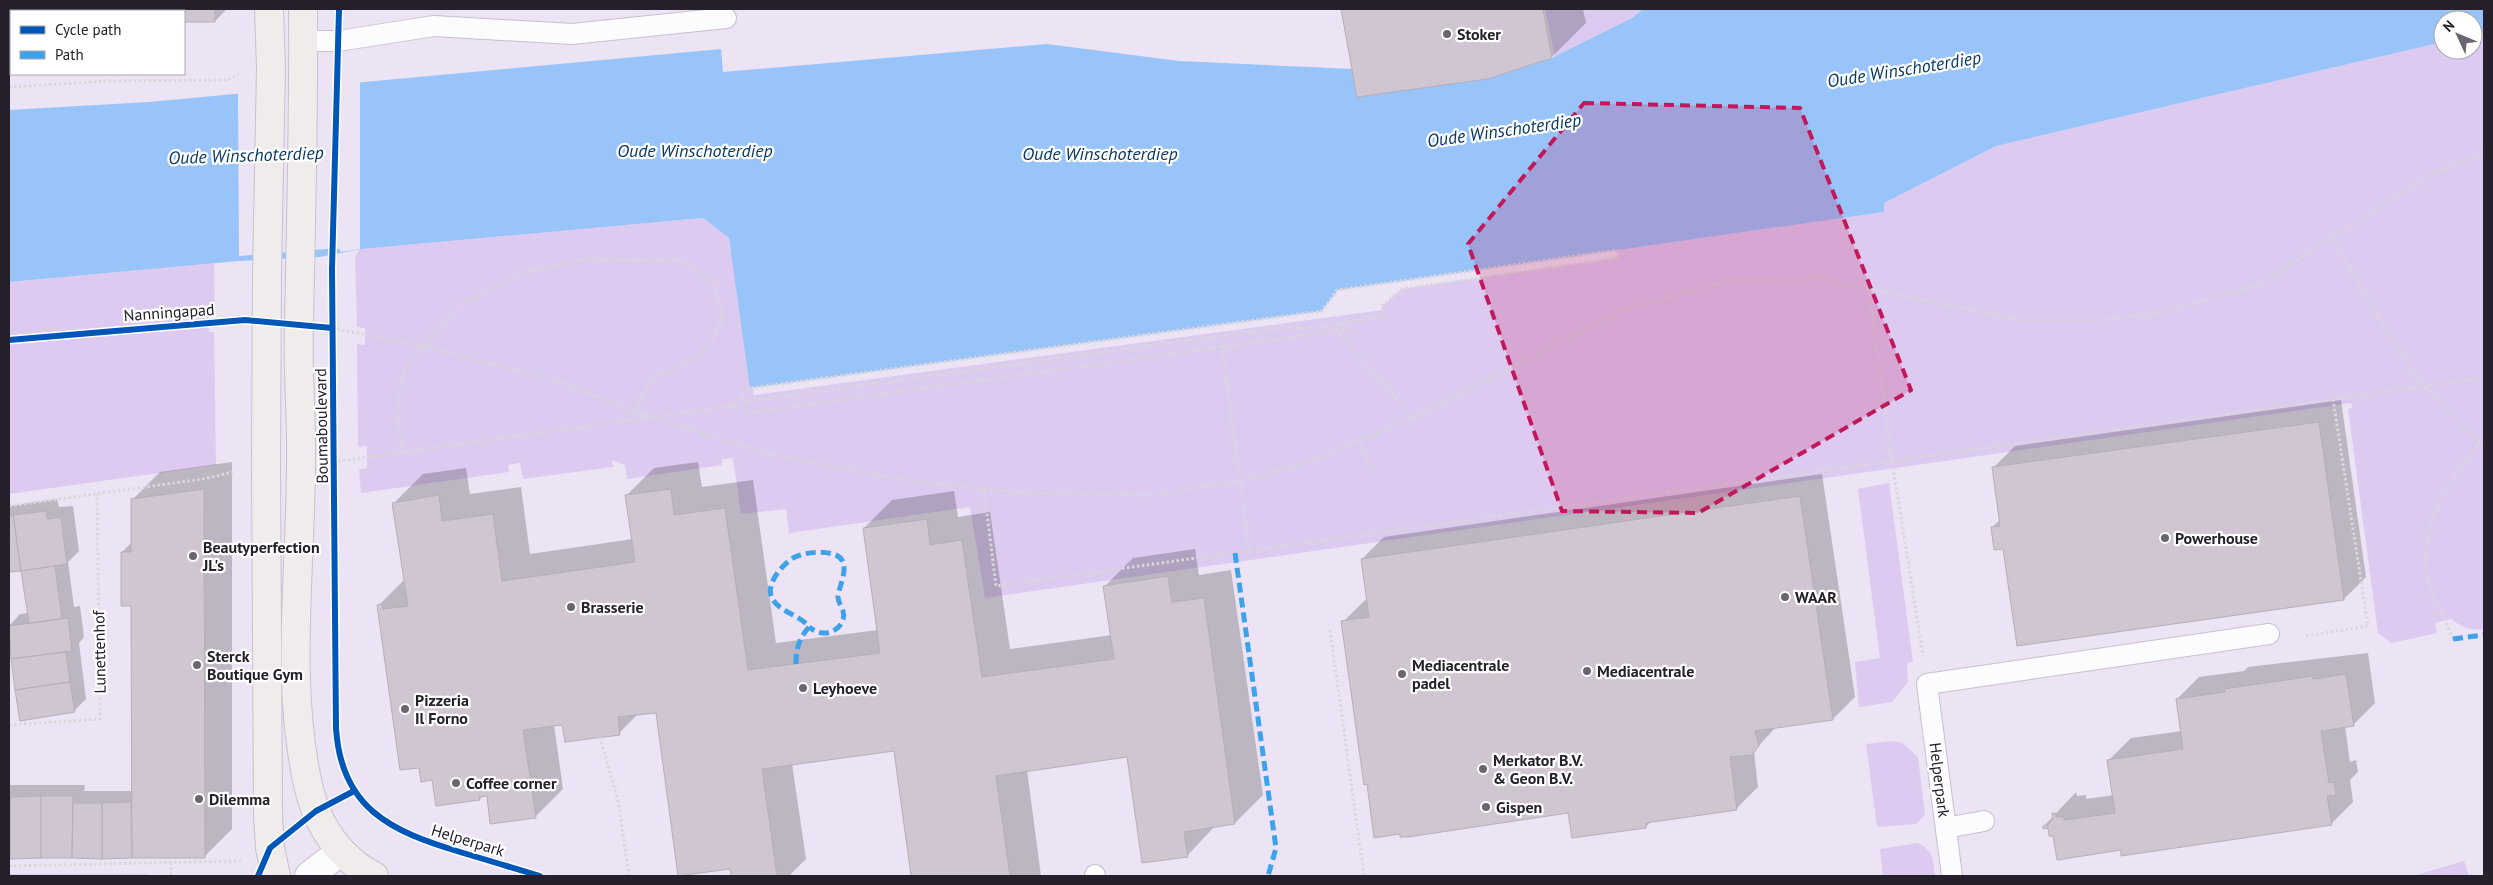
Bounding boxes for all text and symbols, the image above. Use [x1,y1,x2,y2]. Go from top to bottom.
legend [10,10,185,75]
north arrow [2433,10,2483,60]
text: N [2439,16,2458,36]
text: Cycle path [55,20,121,39]
place label: Stoker [1457,24,1501,44]
marker: Stoker [1441,28,1453,40]
text: Path [55,45,84,64]
water label: Oude Winschoterdiep [1825,45,1983,93]
water label: Oude Winschoterdiep [1425,108,1583,152]
water label: Oude Winschoterdiep [617,139,773,162]
water label: Oude Winschoterdiep [168,141,324,169]
water label: Oude Winschoterdiep [1022,142,1178,165]
street label: Nanningapad [123,299,215,325]
street label: Boumaboulevard [310,368,332,484]
place label: Powerhouse [2175,528,2258,548]
marker: Powerhouse [2159,532,2171,544]
place label: Beautyperfection JL's [202,537,320,575]
marker: Beautyperfection JL's [187,550,199,562]
place label: WAAR [1795,587,1837,607]
marker: WAAR [1779,591,1791,603]
place label: Brasserie [581,597,644,617]
marker: Brasserie [565,601,577,613]
street label: Lunettenhof [88,609,110,694]
place label: Sterck Boutique Gym [207,646,303,684]
place label: Mediacentrale padel [1412,655,1509,693]
marker: Sterck Boutique Gym [191,659,203,671]
place label: Mediacentrale [1597,661,1694,681]
marker: Mediacentrale [1581,665,1593,677]
marker: Mediacentrale padel [1396,668,1408,680]
place label: Leyhoeve [813,678,877,698]
marker: Leyhoeve [797,682,809,694]
place label: Pizzeria Il Forno [415,690,469,728]
marker: Pizzeria Il Forno [399,703,411,715]
street label: Helperpark [1925,741,1955,819]
place label: Merkator B.V. & Geon B.V. [1493,750,1583,788]
marker: Merkator B.V. & Geon B.V. [1477,763,1489,775]
place label: Coffee corner [466,773,557,793]
marker: Coffee corner [450,777,462,789]
place label: Dilemma [209,789,270,809]
marker: Dilemma [193,793,205,805]
place label: Gispen [1496,797,1542,817]
marker: Gispen [1480,801,1492,813]
street label: Helperpark [429,819,507,861]

